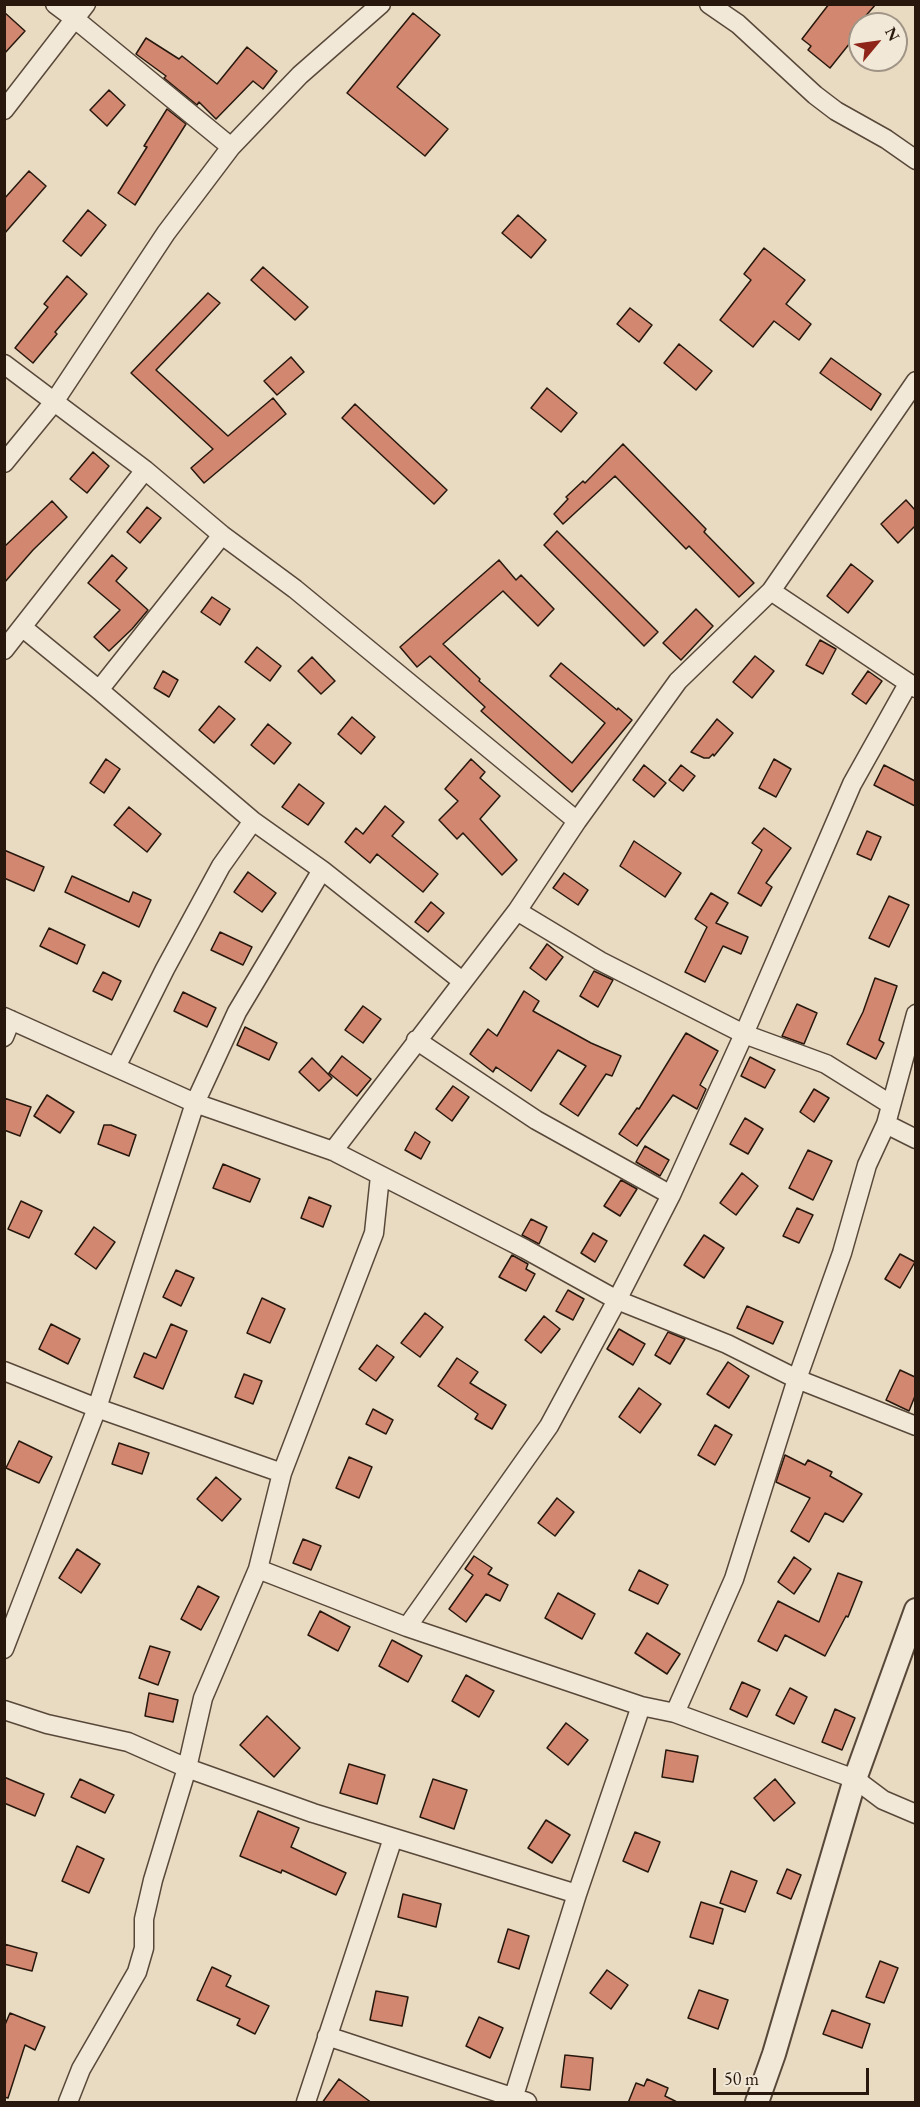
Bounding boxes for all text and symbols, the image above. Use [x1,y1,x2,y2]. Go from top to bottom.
north arrow [848,12,908,72]
text: N [880,23,905,45]
scale bar [716,2056,872,2094]
text: 50 m [724,2067,759,2090]

